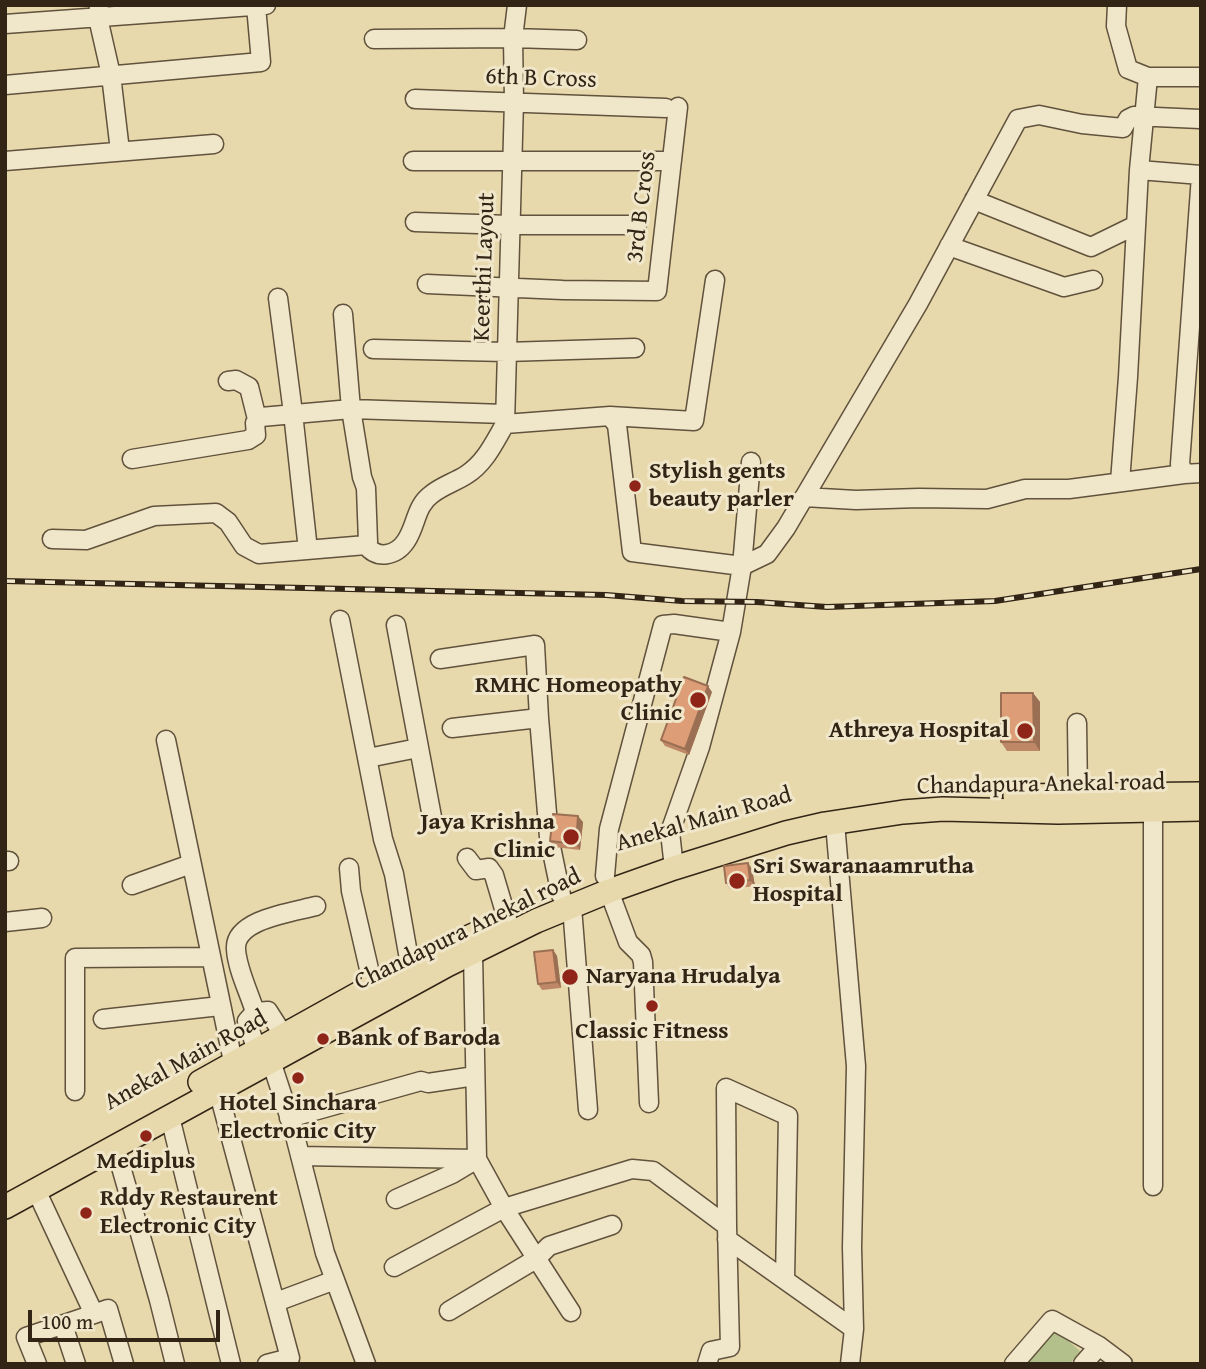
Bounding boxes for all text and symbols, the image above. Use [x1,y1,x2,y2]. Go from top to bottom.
street label: 6th B Cross [485,63,597,95]
street label: 3rd B Cross [621,150,663,264]
street label: Keerthi Layout [468,192,502,342]
place label: Stylish gents beauty parler [649,458,794,514]
marker: Stylish gents beauty parler [627,478,643,494]
place label: RMHC Homeopathy Clinic [475,672,682,728]
marker: RMHC Homeopathy Clinic [688,690,708,710]
place label: Athreya Hospital [829,717,1009,745]
marker: Athreya Hospital [1015,721,1035,741]
street label: Chandapura Anekal road [917,768,1165,802]
street label: Anekal Main Road [613,781,795,859]
place label: Jaya Krishna Clinic [420,809,555,865]
marker: Jaya Krishna Clinic [561,827,581,847]
place label: Sri Swaranaamrutha Hospital [753,853,974,909]
street label: Chandapura Anekal road [350,863,586,997]
marker: Sri Swaranaamrutha Hospital [727,871,747,891]
place label: Naryana Hrudalya [586,963,781,991]
marker: Naryana Hrudalya [560,967,580,987]
marker: Classic Fitness [644,998,660,1014]
street label: Anekal Main Road [100,1004,272,1118]
place label: Classic Fitness [575,1018,729,1046]
place label: Bank of Baroda [337,1025,500,1053]
marker: Bank of Baroda [315,1031,331,1047]
marker: Hotel Sinchara Electronic City [290,1070,306,1086]
place label: Hotel Sinchara Electronic City [219,1090,377,1146]
marker: Mediplus [138,1128,154,1144]
place label: Mediplus [97,1148,195,1176]
place label: Rddy Restaurent Electronic City [100,1185,278,1241]
marker: Rddy Restaurent Electronic City [78,1205,94,1221]
scale bar [32,1296,224,1340]
text: 100 m [41,1306,93,1337]

